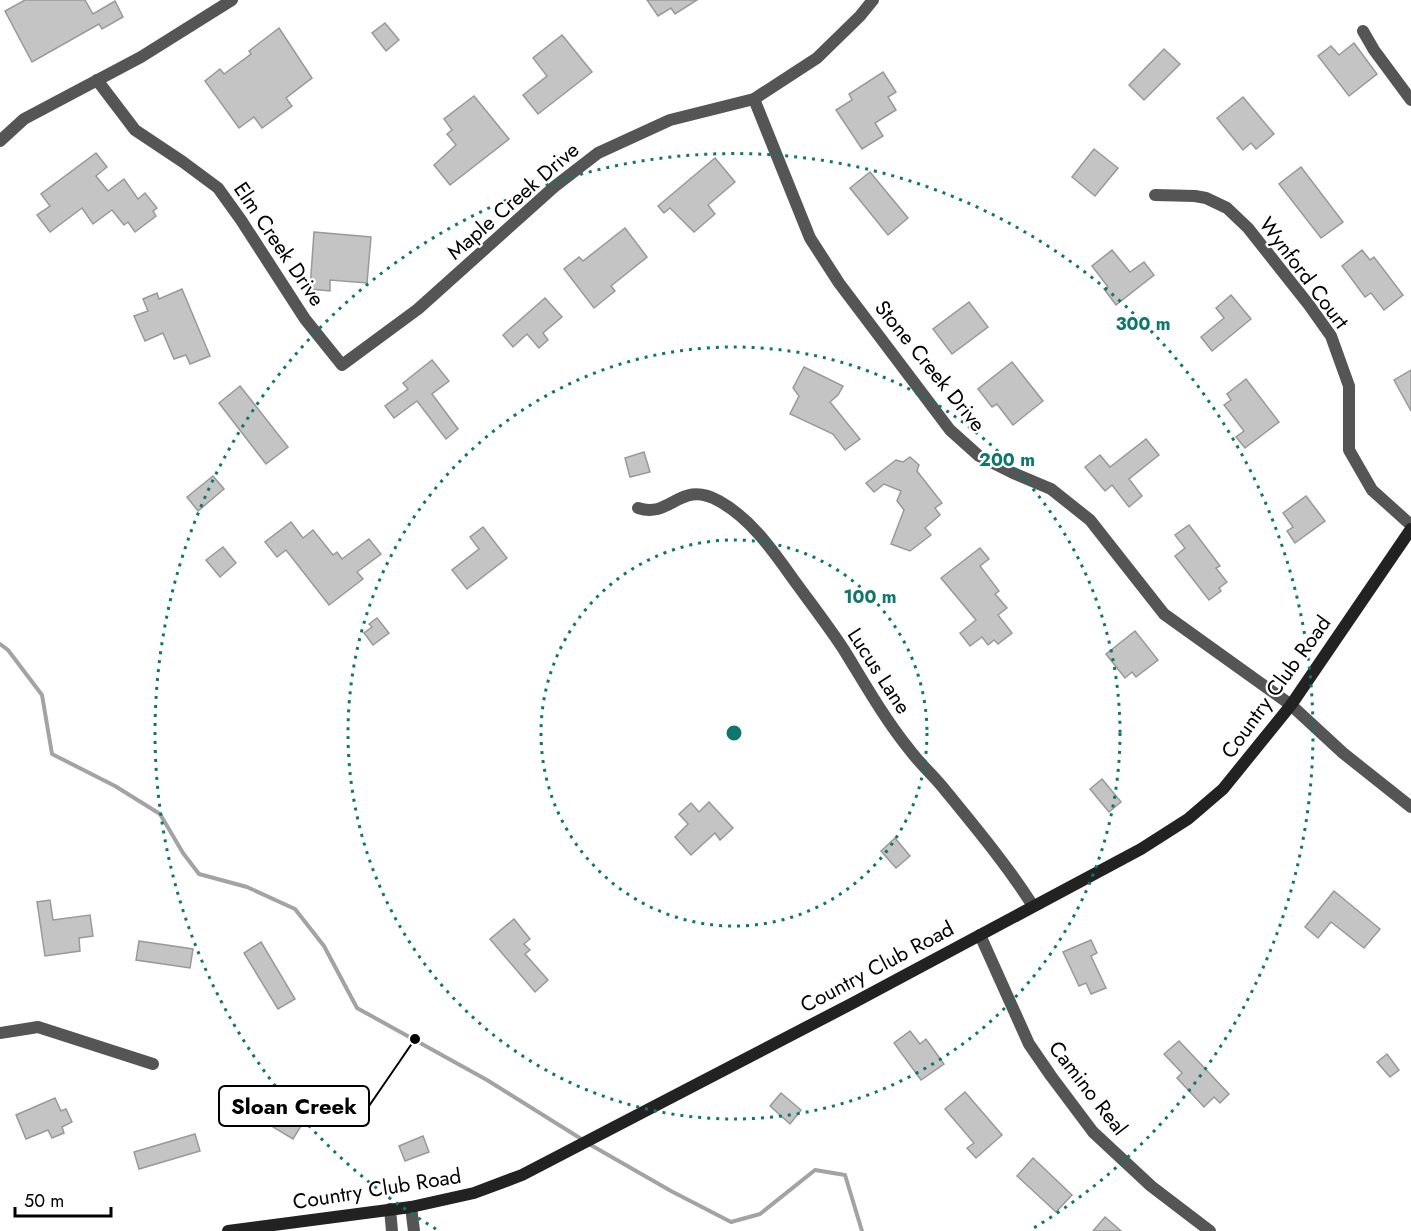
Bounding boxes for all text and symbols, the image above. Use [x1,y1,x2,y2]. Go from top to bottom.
street label: Maple Creek Drive [440,135,586,267]
street label: Elm Creek Drive [226,176,332,312]
street label: Wynford Court [1252,211,1356,335]
street label: Stone Creek Drive [868,294,993,438]
text: 300 m [1115,311,1171,337]
text: 200 m [979,447,1035,473]
text: 100 m [843,584,897,610]
street label: Country Club Road [1214,609,1338,765]
street label: Lucus Lane [840,622,918,720]
centre of rings [724,723,744,743]
street label: Country Club Road [795,914,959,1020]
street label: Camino Real [1042,1034,1134,1142]
callout: Sloan Creek [219,1086,369,1126]
text: Sloan Creek [231,1090,357,1122]
street label: Country Club Road [291,1161,463,1217]
scale bar [15,1180,111,1218]
text: 50 m [24,1188,64,1214]

